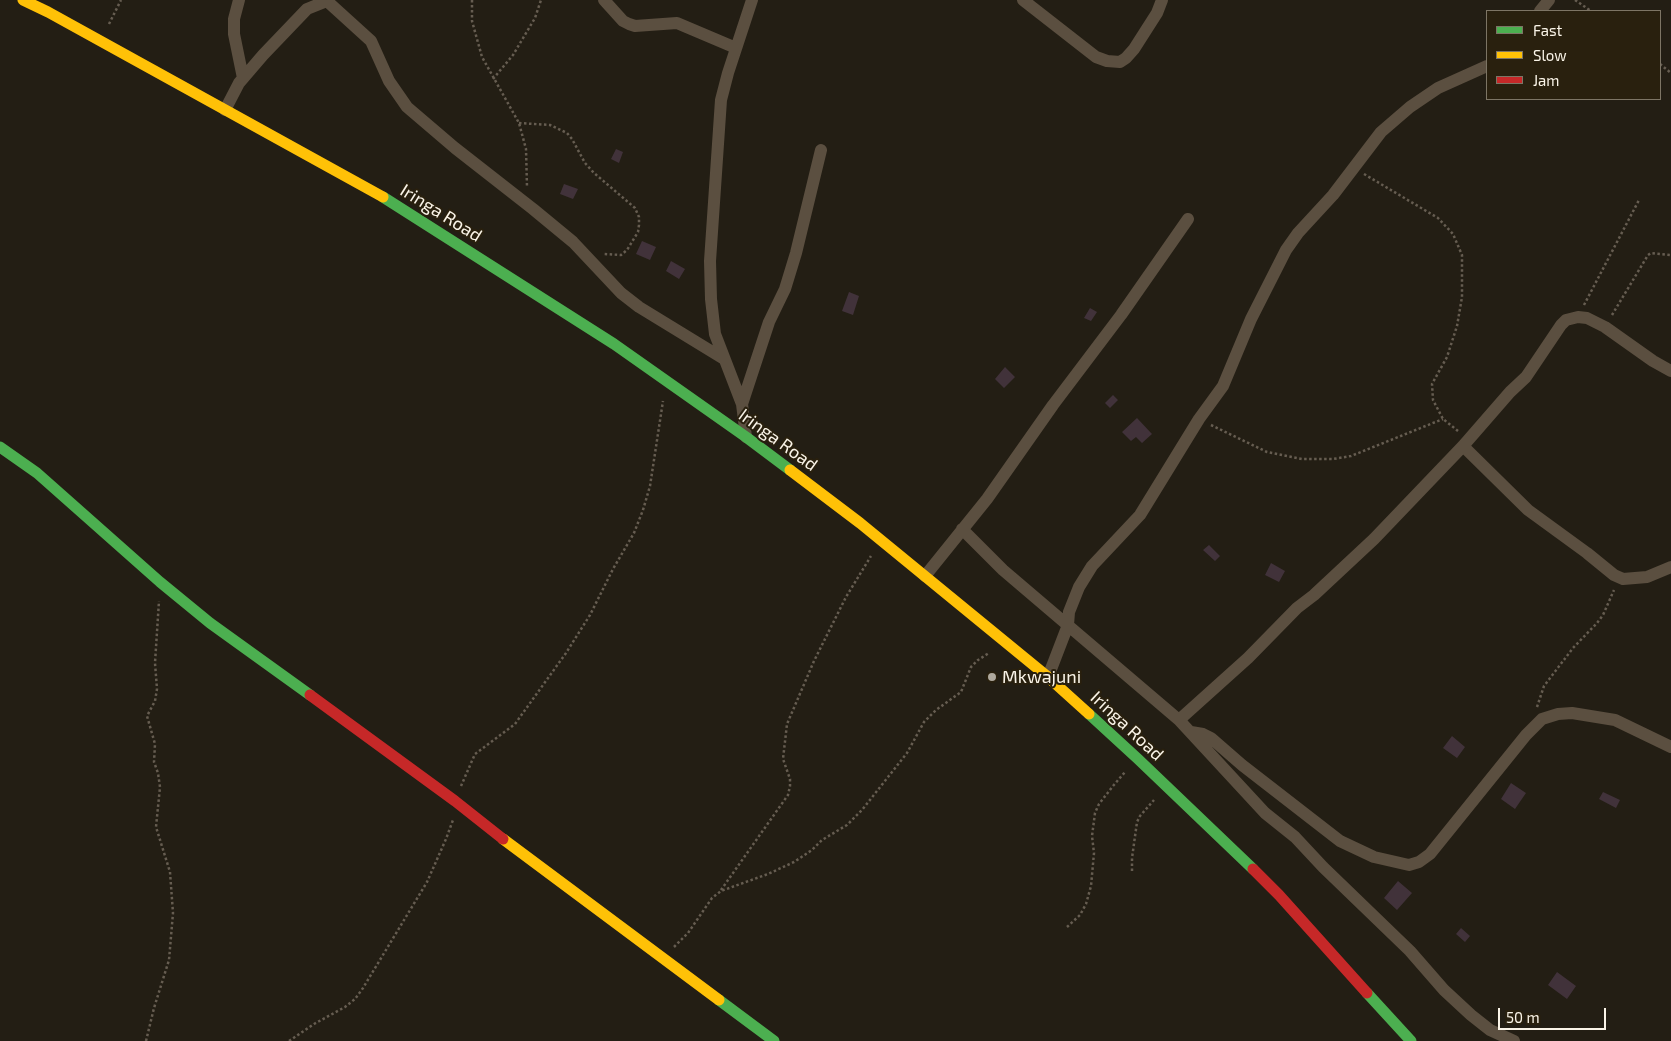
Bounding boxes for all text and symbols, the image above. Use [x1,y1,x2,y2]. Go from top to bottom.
legend [1486,10,1661,100]
text: Fast [1533,21,1562,39]
text: Slow [1533,46,1567,64]
text: Jam [1533,71,1559,89]
street label: Iringa Road [396,179,486,247]
street label: Iringa Road [734,404,822,476]
place label: Mkwajuni [1002,666,1081,688]
marker: Mkwajuni [986,671,998,683]
street label: Iringa Road [1086,687,1168,765]
scale bar [1501,998,1608,1030]
text: 50 m [1506,1008,1540,1026]

